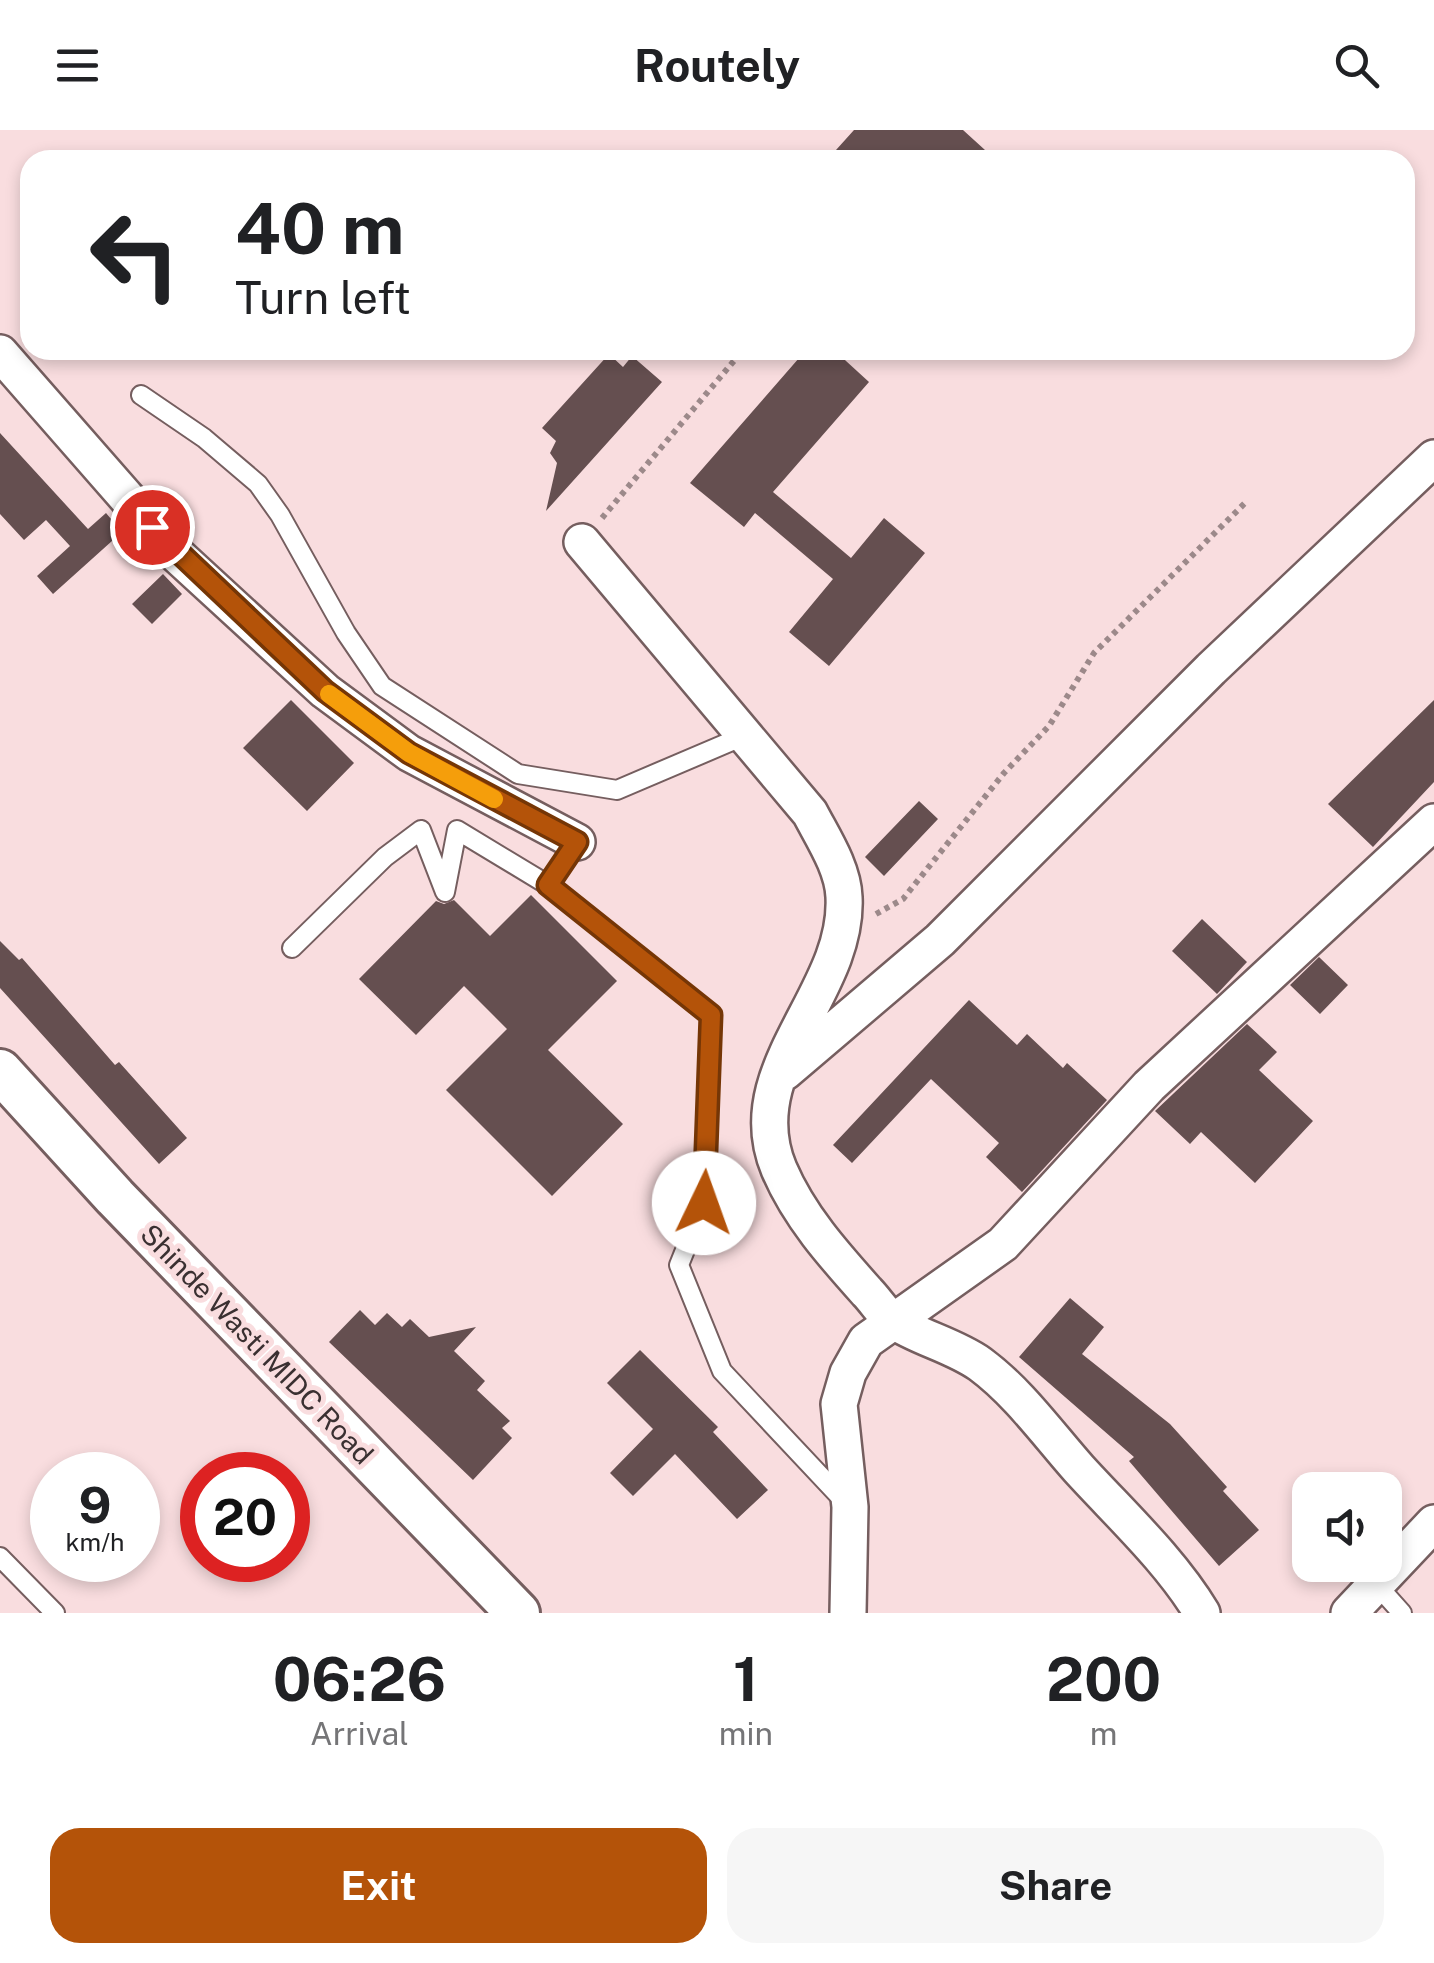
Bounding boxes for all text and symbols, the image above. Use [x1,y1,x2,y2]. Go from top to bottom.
icon: menu [50,38,105,93]
icon: search [1329,38,1384,93]
text: Routely [634,39,800,92]
text: 40 m [235,187,405,270]
icon: left [70,190,200,320]
text: Turn left [235,271,411,324]
pin [110,485,195,570]
icon: arrive [125,500,180,555]
position arrow [652,1151,756,1255]
street label: Shinde Wasti MIDC Road [134,1217,381,1470]
speed limit sign: 20 [180,1452,310,1582]
map controls [1292,1472,1402,1582]
button: sound [1292,1472,1402,1582]
text: 9 [79,1475,111,1534]
text: km/h [66,1527,124,1557]
text: 06:26 [273,1644,446,1715]
text: 1 [733,1644,759,1715]
text: 200 [1046,1644,1161,1715]
text: Arrival [310,1715,409,1752]
text: min [719,1715,773,1752]
text: m [1090,1715,1117,1752]
button: Exit [50,1828,707,1943]
button: Share [727,1828,1384,1943]

